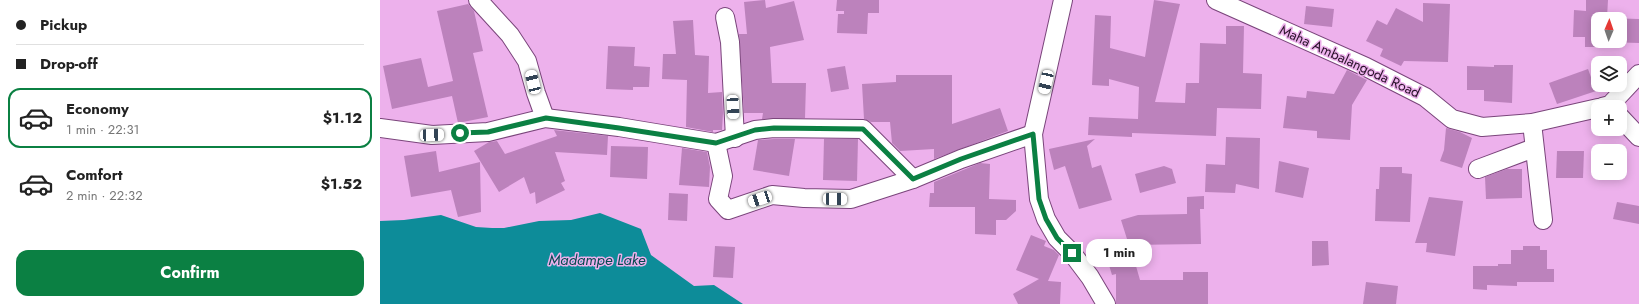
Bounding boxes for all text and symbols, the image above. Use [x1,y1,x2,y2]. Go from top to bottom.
north arrow [1591,12,1627,48]
map controls [1591,12,1627,180]
text: Pickup [40,14,87,36]
street label: Maha Ambalangoda Road [1276,20,1424,102]
text: Drop-off [40,53,98,75]
button: layers [1591,56,1627,92]
car [524,69,542,95]
car [1037,69,1055,95]
car [726,95,740,119]
text: Economy [66,98,129,120]
icon: car [18,100,54,136]
button: + [1591,100,1627,136]
text: $1.12 [323,107,362,129]
text: 1 min · 22:31 [66,120,139,139]
route start [451,124,469,142]
car [420,129,444,141]
button: − [1591,144,1627,180]
text: Comfort [66,164,123,186]
icon: car [18,166,54,202]
text: $1.52 [321,173,362,195]
text: 2 min · 22:32 [66,186,143,205]
car [747,190,773,208]
car [823,193,847,205]
callout: 1 min [1086,239,1152,267]
text: 1 min [1103,243,1135,262]
route end [1063,244,1081,262]
water label: Madampe Lake [549,249,646,271]
button: Confirm [16,250,364,296]

